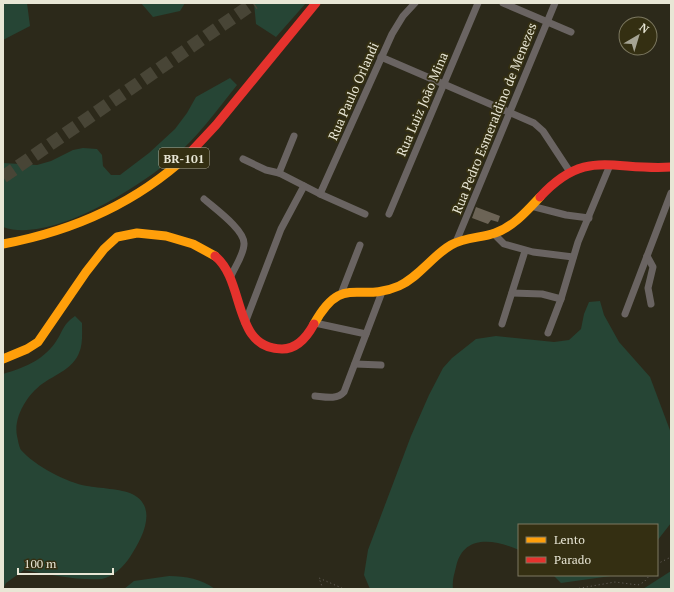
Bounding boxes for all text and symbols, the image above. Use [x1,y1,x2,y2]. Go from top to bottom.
north arrow [618,16,658,56]
street label: Rua Pedro Esmeraldino de Menezes [447,20,541,216]
text: N [637,20,652,37]
street label: Rua Paulo Orlandi [323,39,383,143]
street label: Rua Luiz João Mina [392,49,452,159]
road number: BR-101 [159,148,209,168]
legend [518,524,658,576]
text: Lento [554,532,585,547]
scale bar [18,550,113,576]
text: Parado [554,552,592,567]
text: 100 m [24,556,57,571]

